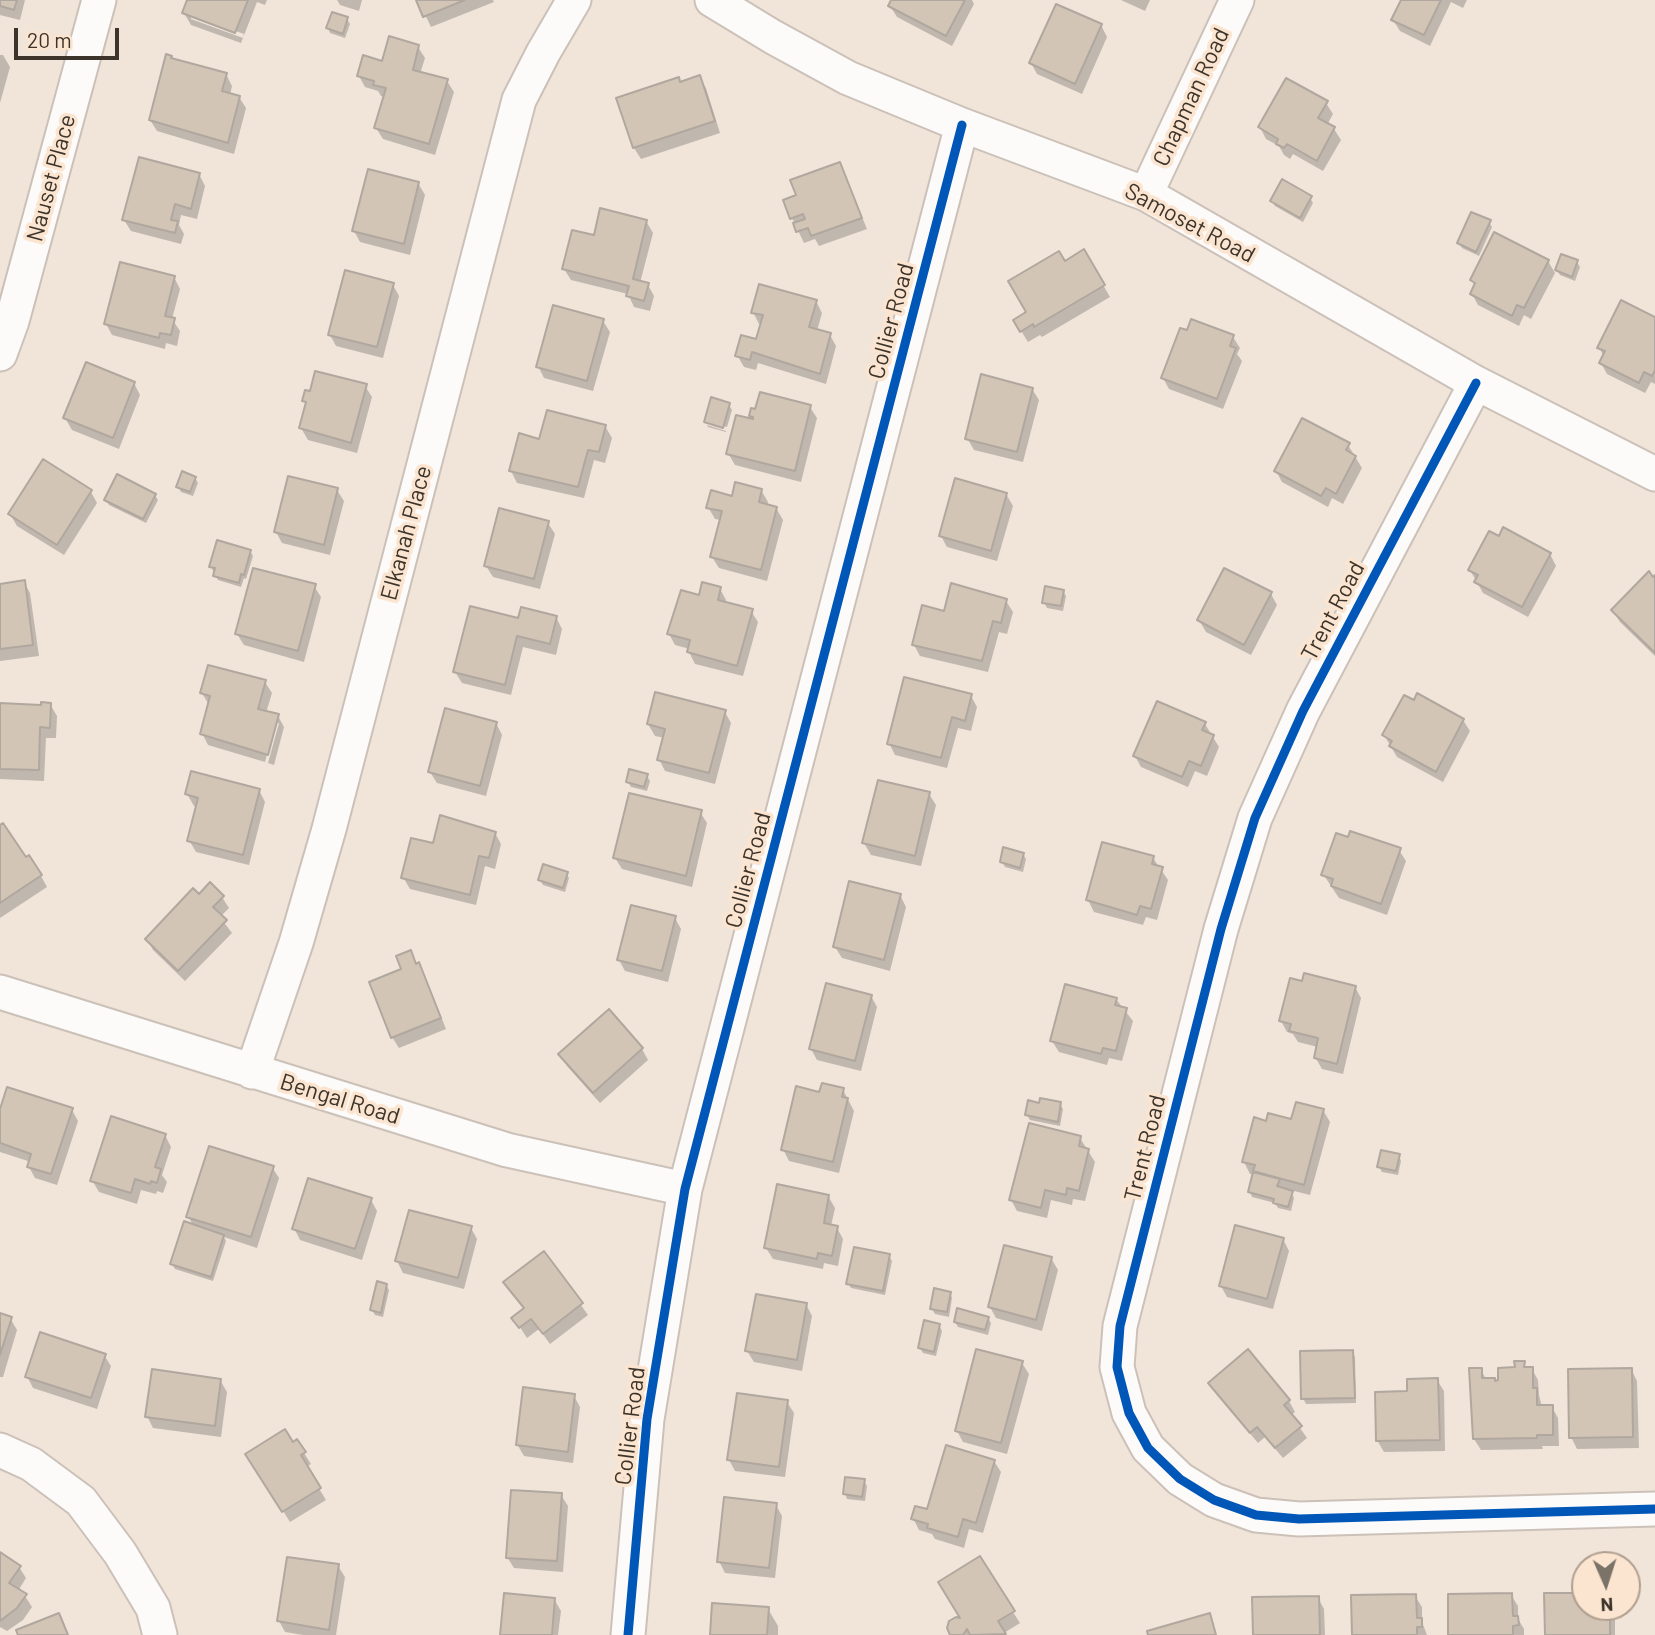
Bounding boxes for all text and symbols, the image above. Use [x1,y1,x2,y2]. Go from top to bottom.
scale bar [18,14,122,58]
street label: Chapman Road [1147,23,1235,171]
text: 20 m [27,27,72,52]
street label: Nauset Place [21,111,81,245]
street label: Samoset Road [1120,177,1260,269]
street label: Collier Road [862,260,920,382]
street label: Elkanah Place [375,463,437,603]
street label: Trent Road [1295,557,1371,665]
street label: Collier Road [719,809,777,931]
street label: Bengal Road [277,1068,403,1130]
street label: Trent Road [1118,1092,1172,1204]
street label: Collier Road [609,1365,651,1487]
north arrow [1571,1551,1641,1621]
text: N [1600,1594,1614,1617]

